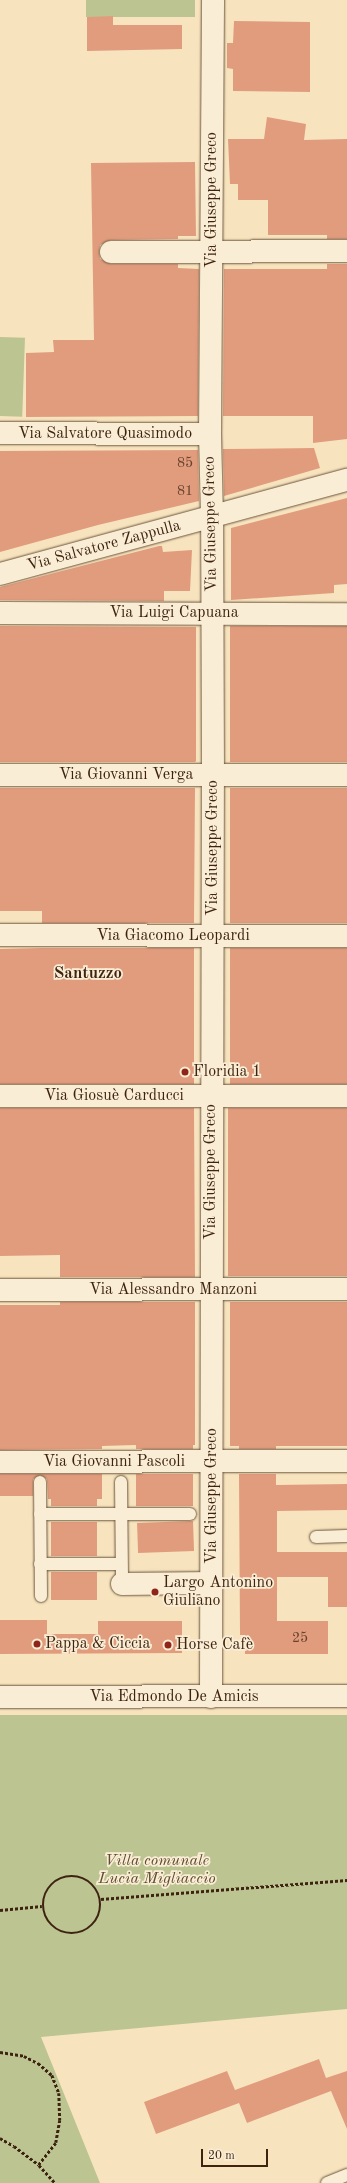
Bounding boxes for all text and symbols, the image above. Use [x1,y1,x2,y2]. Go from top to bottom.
street label: Via Giuseppe Greco [202,132,222,268]
street label: Via Salvatore Quasimodo [18,424,192,444]
house number: 85 [177,455,193,471]
street label: Via Giuseppe Greco [200,456,222,592]
house number: 81 [177,483,193,499]
street label: Via Salvatore Zappulla [25,516,183,576]
street label: Via Luigi Capuana [109,603,239,623]
street label: Via Giovanni Verga [59,765,193,785]
street label: Via Giuseppe Greco [203,780,223,916]
street label: Via Giacomo Leopardi [96,926,250,946]
district label: Santuzzo [54,964,122,984]
place label: Floridia 1 [193,1062,261,1082]
marker: Floridia 1 [180,1067,190,1077]
street label: Via Giosuè Carducci [44,1086,184,1106]
street label: Via Giuseppe Greco [201,1104,221,1240]
street label: Via Alessandro Manzoni [89,1280,257,1300]
street label: Via Giuseppe Greco [202,1428,222,1564]
street label: Via Giovanni Pascoli [43,1452,185,1472]
place label: Largo Antonino Giuliano [163,1573,273,1611]
marker: Largo Antonino Giuliano [150,1587,160,1597]
house number: 25 [292,1630,308,1646]
place label: Pappa & Ciccia [45,1634,150,1654]
place label: Horse Cafè [176,1635,253,1655]
marker: Pappa & Ciccia [32,1639,42,1649]
marker: Horse Cafè [163,1640,173,1650]
street label: Via Edmondo De Amicis [89,1687,259,1707]
park label: Villa comunale Lucia Migliaccio [98,1851,216,1889]
scale bar [203,2141,270,2167]
text: 20 m [208,2150,235,2162]

